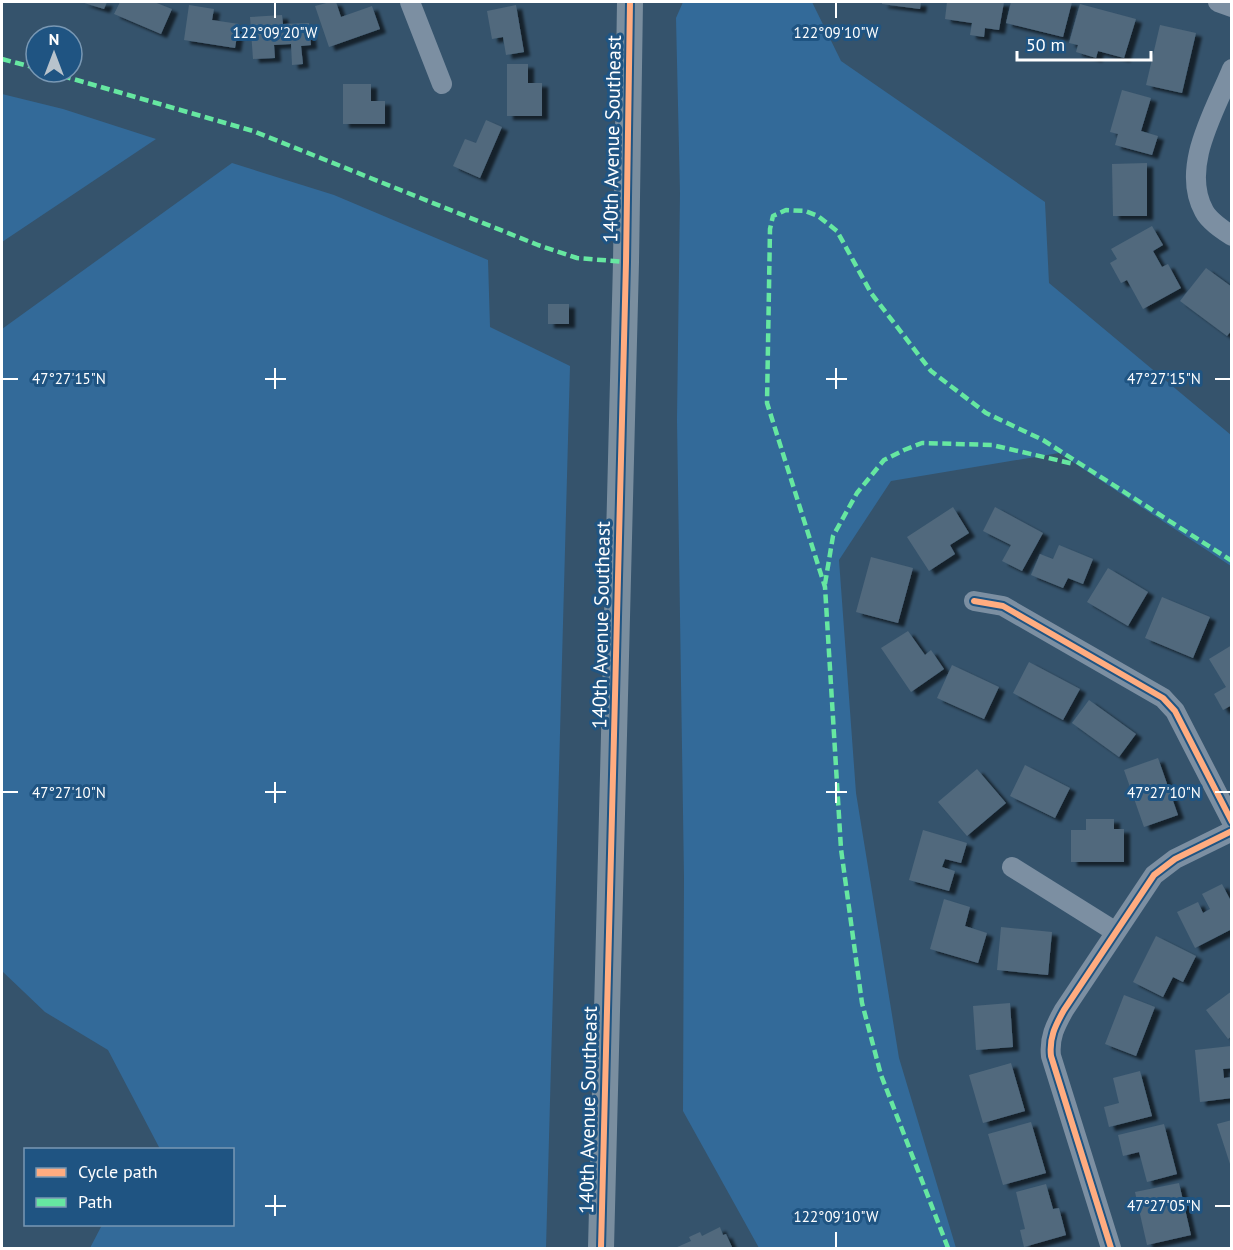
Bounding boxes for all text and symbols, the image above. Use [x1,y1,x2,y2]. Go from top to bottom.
text: 122°09'20"W [233,23,318,42]
text: 122°09'10"W [794,23,879,42]
north arrow [24,24,84,84]
scale bar [1017,24,1150,62]
text: N [49,29,59,49]
text: 50 m [1026,33,1065,56]
street label: 140th Avenue Southeast [597,35,627,243]
text: 47°27'15"N [32,369,106,388]
text: 47°27'15"N [1127,369,1201,388]
street label: 140th Avenue Southeast [586,521,616,729]
text: 47°27'10"N [32,783,106,802]
text: 47°27'10"N [1127,783,1201,802]
street label: 140th Avenue Southeast [573,1006,603,1214]
legend [24,1148,234,1226]
text: Cycle path [78,1160,158,1183]
text: Path [78,1190,112,1213]
text: 47°27'05"N [1127,1196,1201,1215]
text: 122°09'10"W [794,1207,879,1226]

